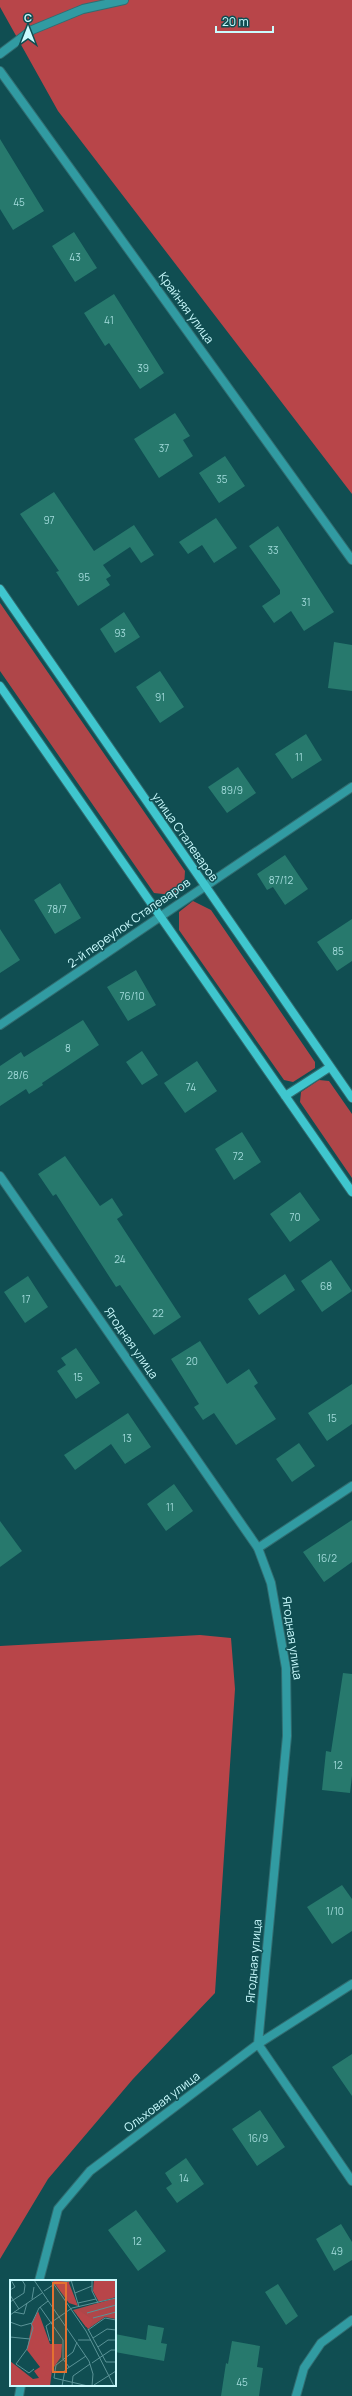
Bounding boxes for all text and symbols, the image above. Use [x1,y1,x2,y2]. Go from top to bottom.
north arrow [8,8,48,48]
scale bar [216,8,273,34]
text: С [24,10,32,25]
text: 20 m [222,13,249,30]
house number: 45 [13,195,25,209]
house number: 43 [69,250,81,264]
street label: Крайняя улица [155,269,218,347]
house number: 41 [104,313,114,327]
house number: 39 [137,361,149,375]
house number: 37 [159,441,169,455]
house number: 35 [216,472,228,486]
house number: 97 [43,513,55,527]
house number: 33 [267,543,279,557]
house number: 95 [78,570,90,584]
house number: 31 [301,595,311,609]
house number: 93 [114,626,126,640]
house number: 91 [155,690,165,704]
house number: 11 [295,750,303,764]
house number: 89/9 [221,783,243,797]
street label: улица Сталеваров [148,789,223,885]
street label: 2-й переулок Сталеваров [64,873,194,971]
house number: 87/12 [269,873,293,887]
house number: 78/7 [47,902,67,916]
house number: 85 [332,944,344,958]
house number: 76/10 [119,989,145,1003]
house number: 8 [65,1041,71,1055]
house number: 28/6 [7,1068,29,1082]
house number: 74 [186,1080,196,1094]
house number: 72 [233,1149,244,1163]
house number: 70 [289,1210,301,1224]
house number: 24 [114,1252,126,1266]
house number: 68 [320,1279,332,1293]
house number: 17 [22,1292,30,1306]
street label: Ягодная улица [100,1303,162,1382]
house number: 22 [152,1306,164,1320]
house number: 20 [186,1354,198,1368]
house number: 15 [73,1370,83,1384]
house number: 15 [327,1411,337,1425]
house number: 13 [122,1431,132,1445]
house number: 11 [166,1500,174,1514]
house number: 16/2 [317,1551,337,1565]
street label: Ягодная улица [278,1595,307,1681]
house number: 12 [333,1758,343,1772]
house number: 1/10 [326,1904,344,1918]
street label: Ягодная улица [241,1918,266,2004]
street label: Ольховая улица [120,2067,203,2136]
house number: 16/9 [248,2131,268,2145]
house number: 14 [179,2171,189,2185]
house number: 12 [132,2234,142,2248]
house number: 49 [331,2244,343,2258]
inset map [10,2280,116,2386]
house number: 45 [236,2375,248,2389]

